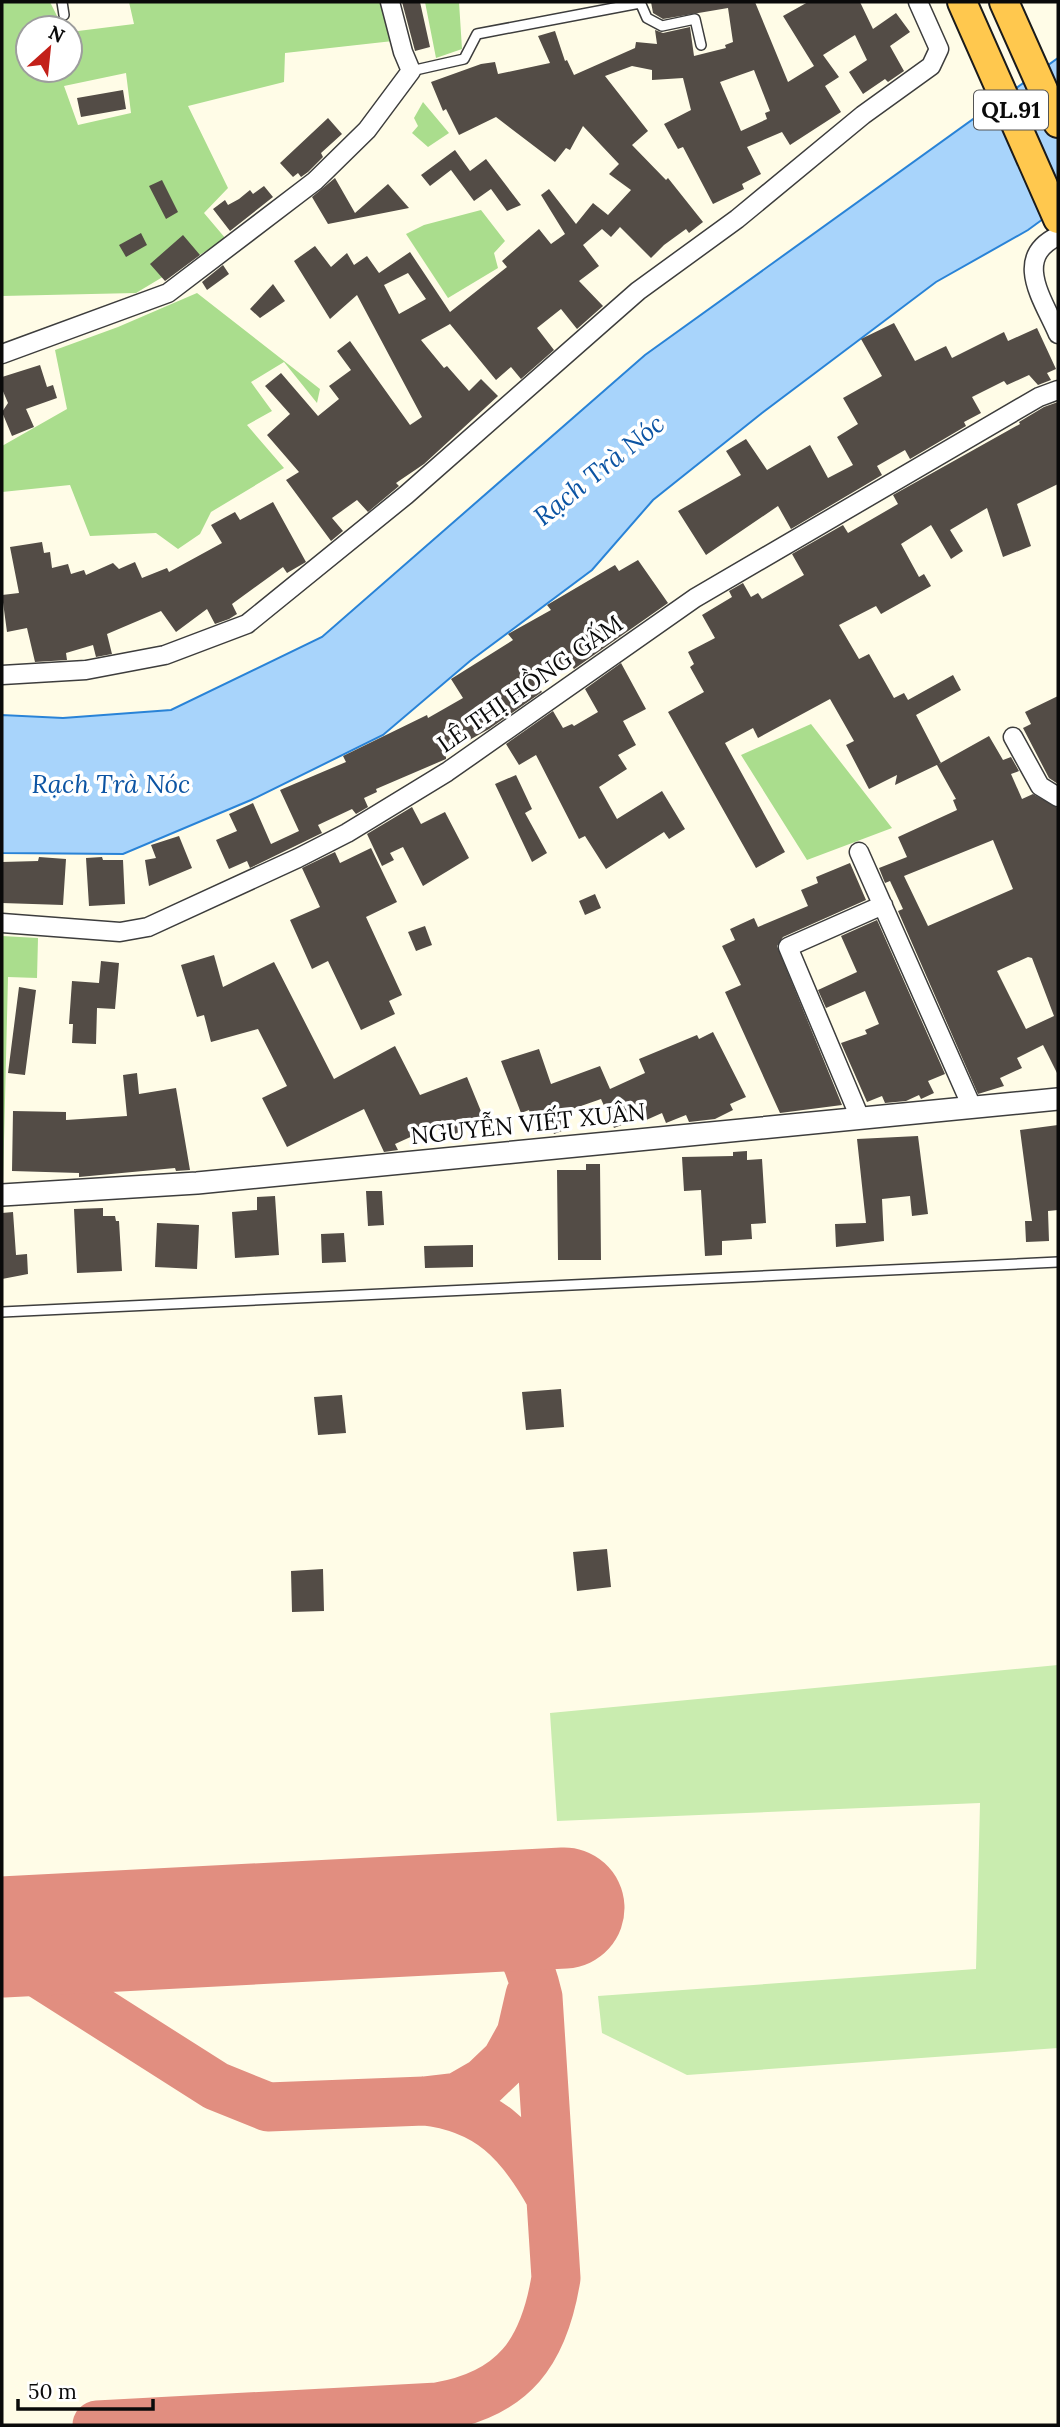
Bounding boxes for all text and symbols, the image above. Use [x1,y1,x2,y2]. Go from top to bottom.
north arrow [14,14,84,84]
text: N [45,20,69,48]
road number: QL.91 [974,90,1048,130]
water label: Rạch Trà Nóc [527,407,671,532]
street label: LÊ THỊ HỒNG GẤM [429,606,628,759]
water label: Rạch Trà Nóc [32,767,190,800]
street label: NGUYỄN VIẾT XUÂN [409,1094,647,1151]
scale bar [18,2368,152,2412]
text: 50 m [28,2378,77,2405]

